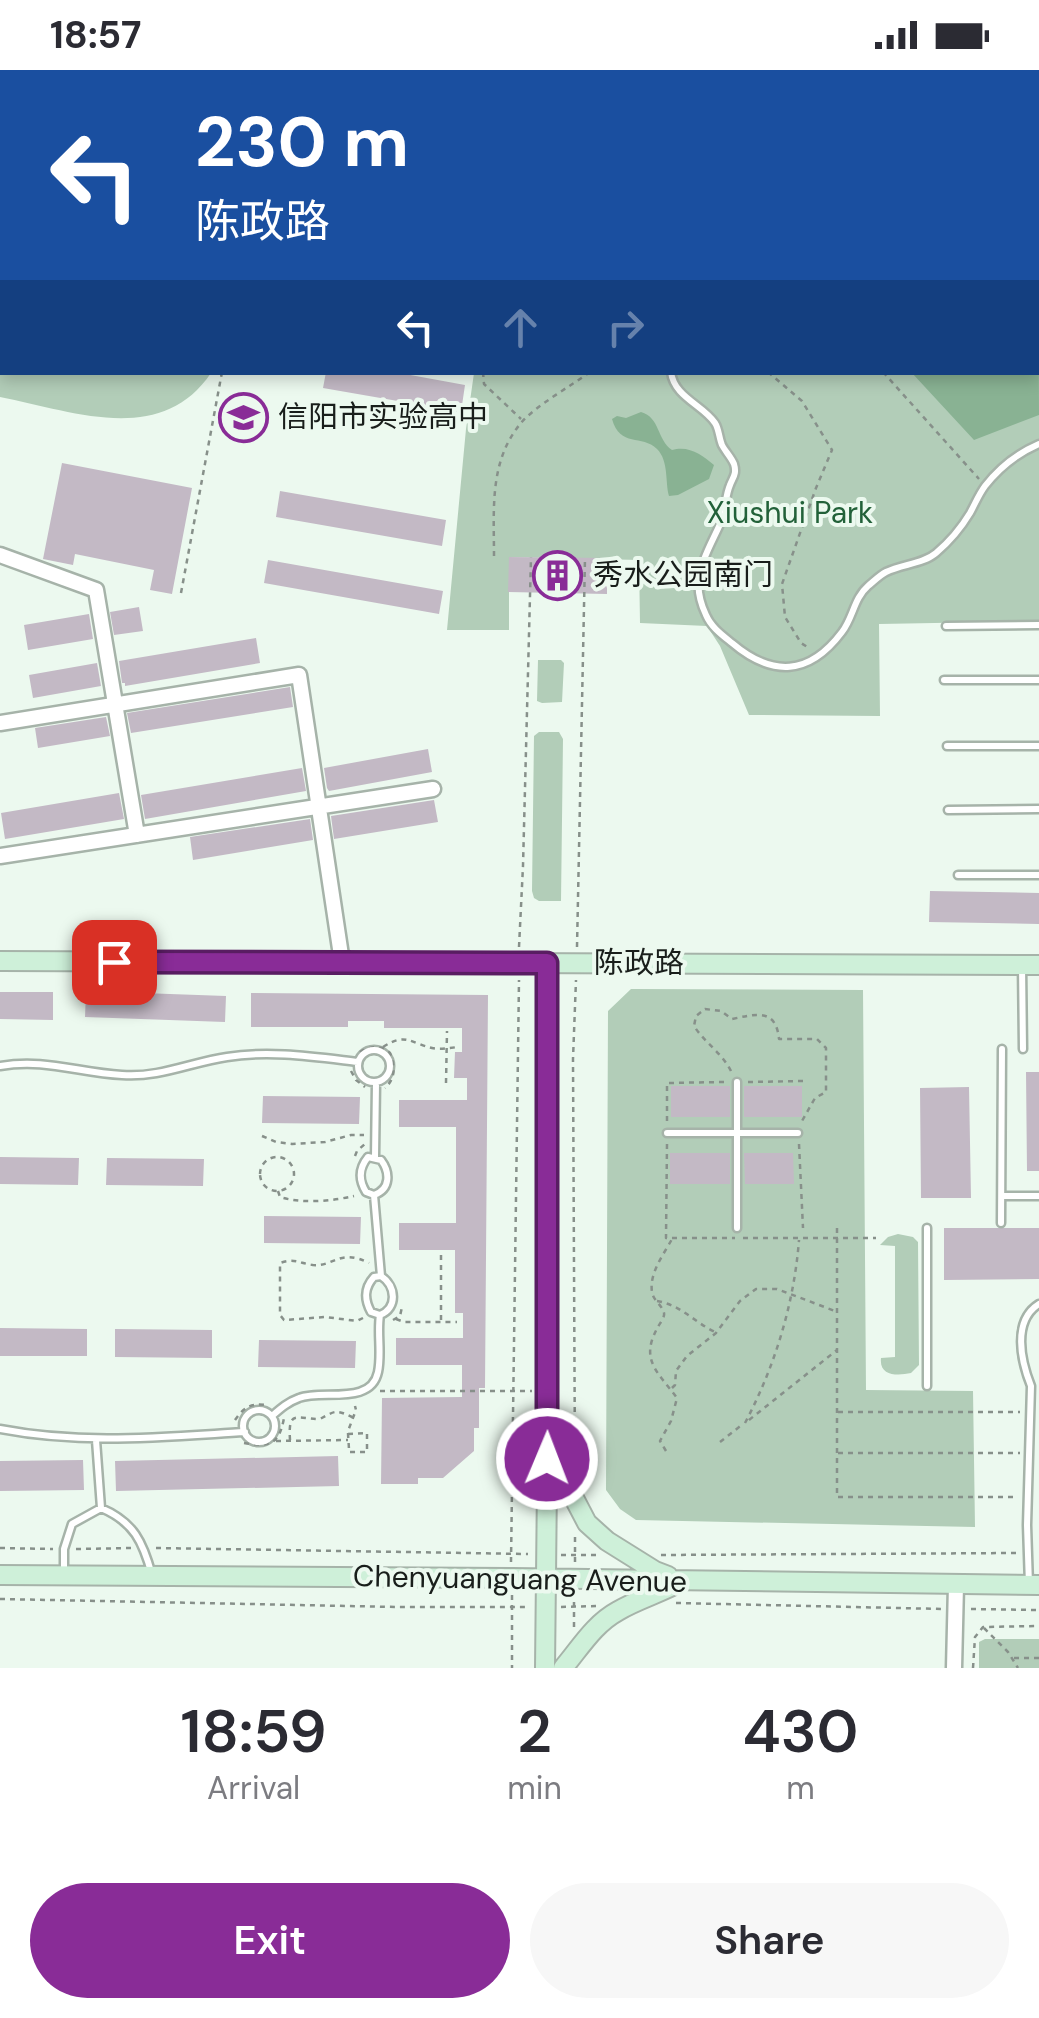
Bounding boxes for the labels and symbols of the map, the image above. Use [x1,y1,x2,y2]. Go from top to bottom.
school or university icon: 信阳市实验高中 [217,391,269,443]
place label: 信阳市实验高中 [278,397,488,436]
park label: Xiushui Park [707,493,873,532]
building icon: 秀水公园南门 [532,549,584,601]
place label: 秀水公园南门 [593,555,773,594]
pin [72,920,157,1005]
street label: 陈政路 [594,943,684,982]
position arrow [495,1407,599,1511]
street label: Chenyuanguang Avenue [353,1556,687,1601]

